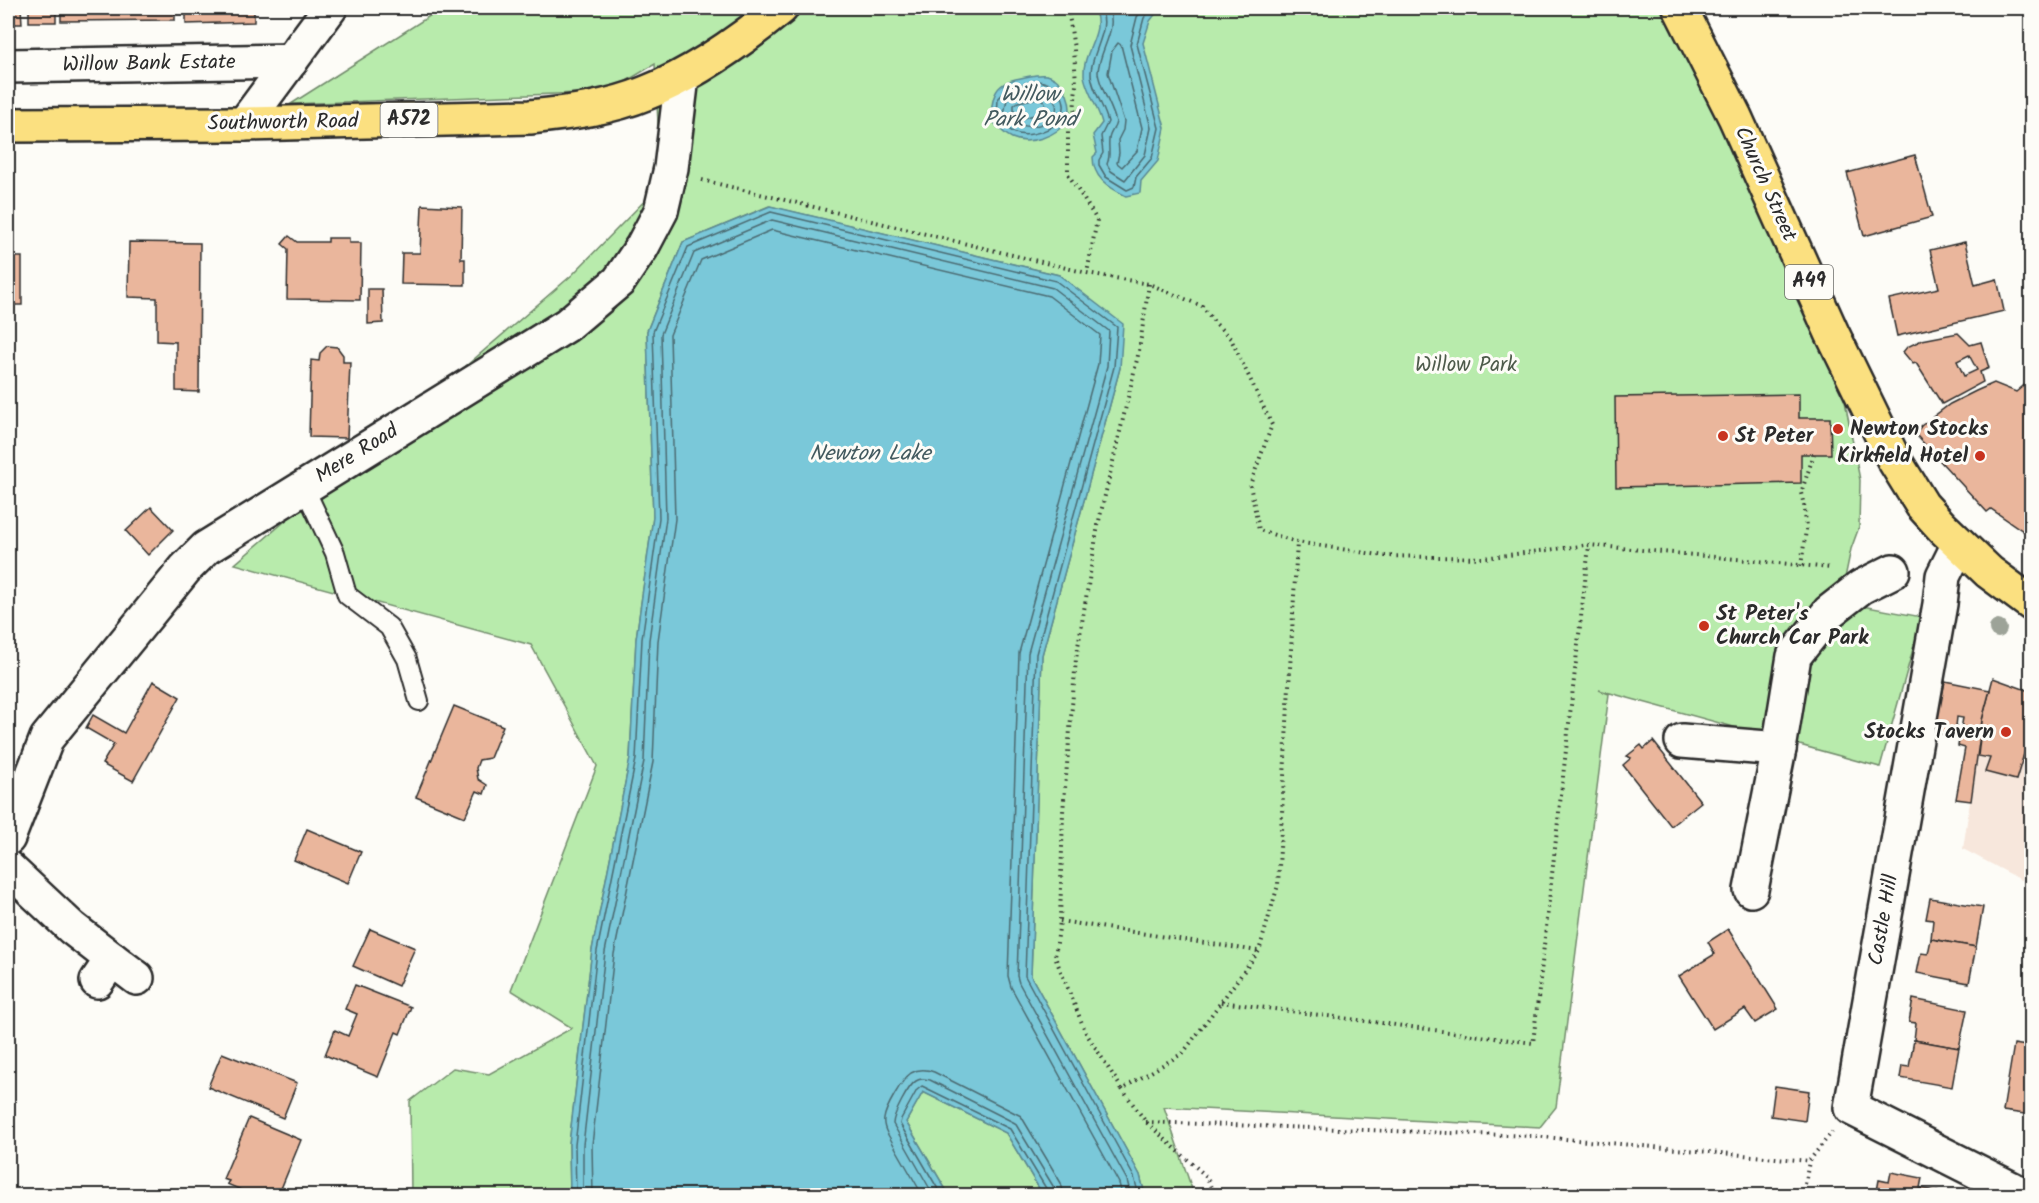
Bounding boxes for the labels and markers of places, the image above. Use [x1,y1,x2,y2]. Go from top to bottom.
place label: Newton Stocks [1850,413,1988,446]
place label: St Peter [1735,420,1815,453]
marker: Newton Stocks [1831,422,1845,436]
marker: St Peter [1716,429,1730,443]
place label: Kirkfield Hotel [1837,440,1968,473]
marker: Kirkfield Hotel [1973,449,1987,463]
place label: St Peter's Church Car Park [1716,598,1869,655]
marker: St Peter's Church Car Park [1697,619,1711,633]
place label: Stocks Tavern [1864,716,1994,749]
marker: Stocks Tavern [1999,725,2013,739]

